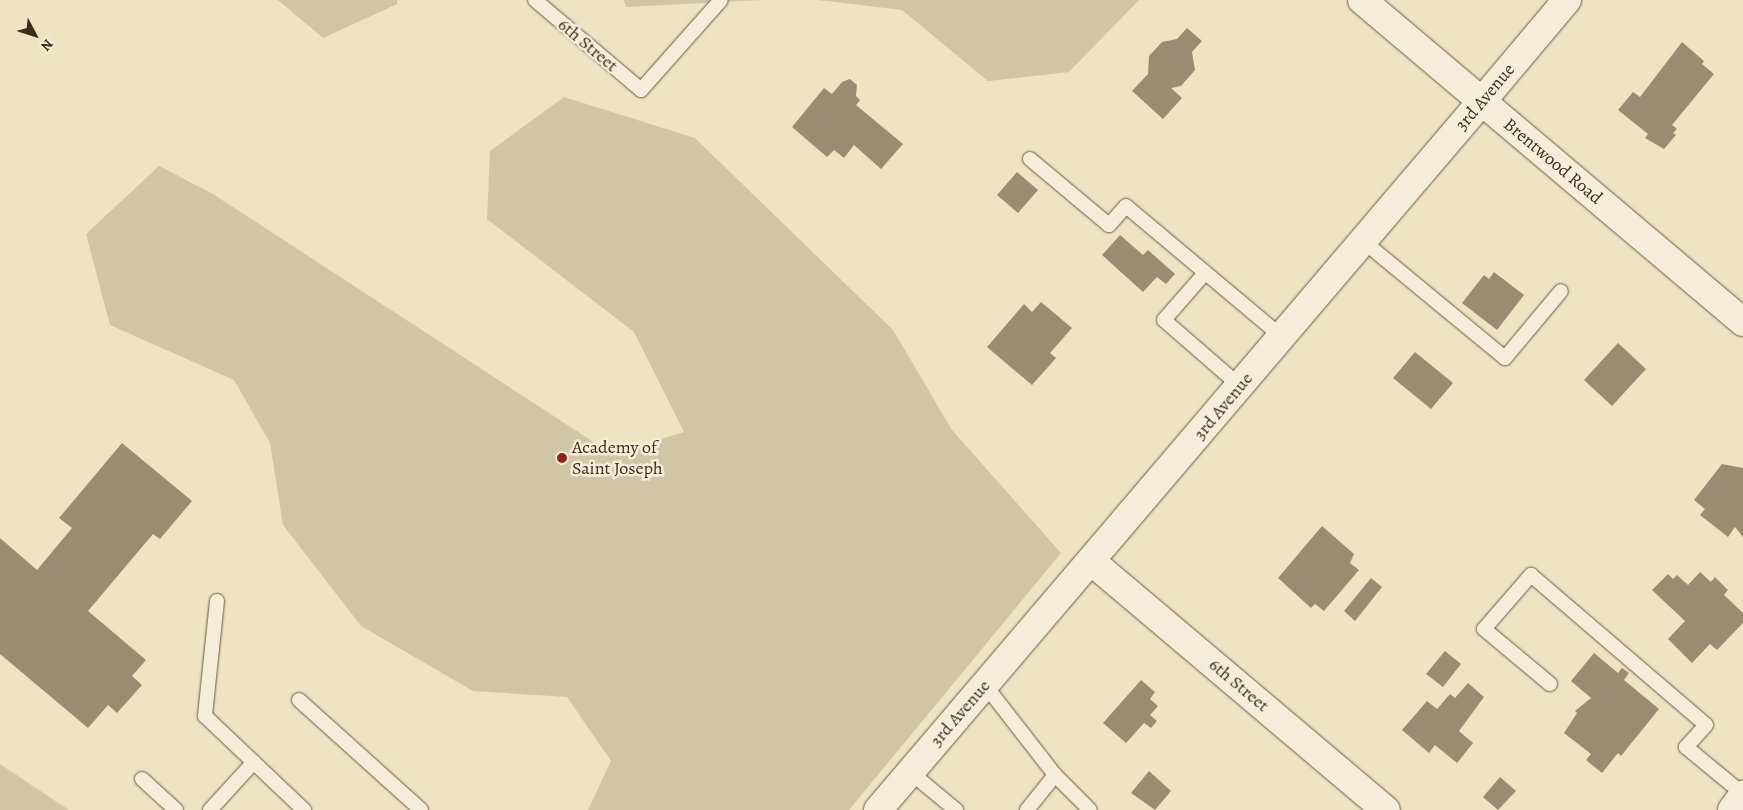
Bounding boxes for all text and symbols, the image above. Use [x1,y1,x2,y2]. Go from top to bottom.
north arrow [10,10,60,60]
street label: 6th Street [554,14,622,76]
text: N [36,35,57,55]
street label: 3rd Avenue [1451,59,1519,135]
street label: Brentwood Road [1499,113,1607,209]
street label: 3rd Avenue [1189,368,1257,444]
place label: Academy of Saint Joseph [572,437,663,479]
marker: Academy of Saint Joseph [556,452,568,464]
street label: 6th Street [1205,654,1273,716]
street label: 3rd Avenue [925,675,995,751]

